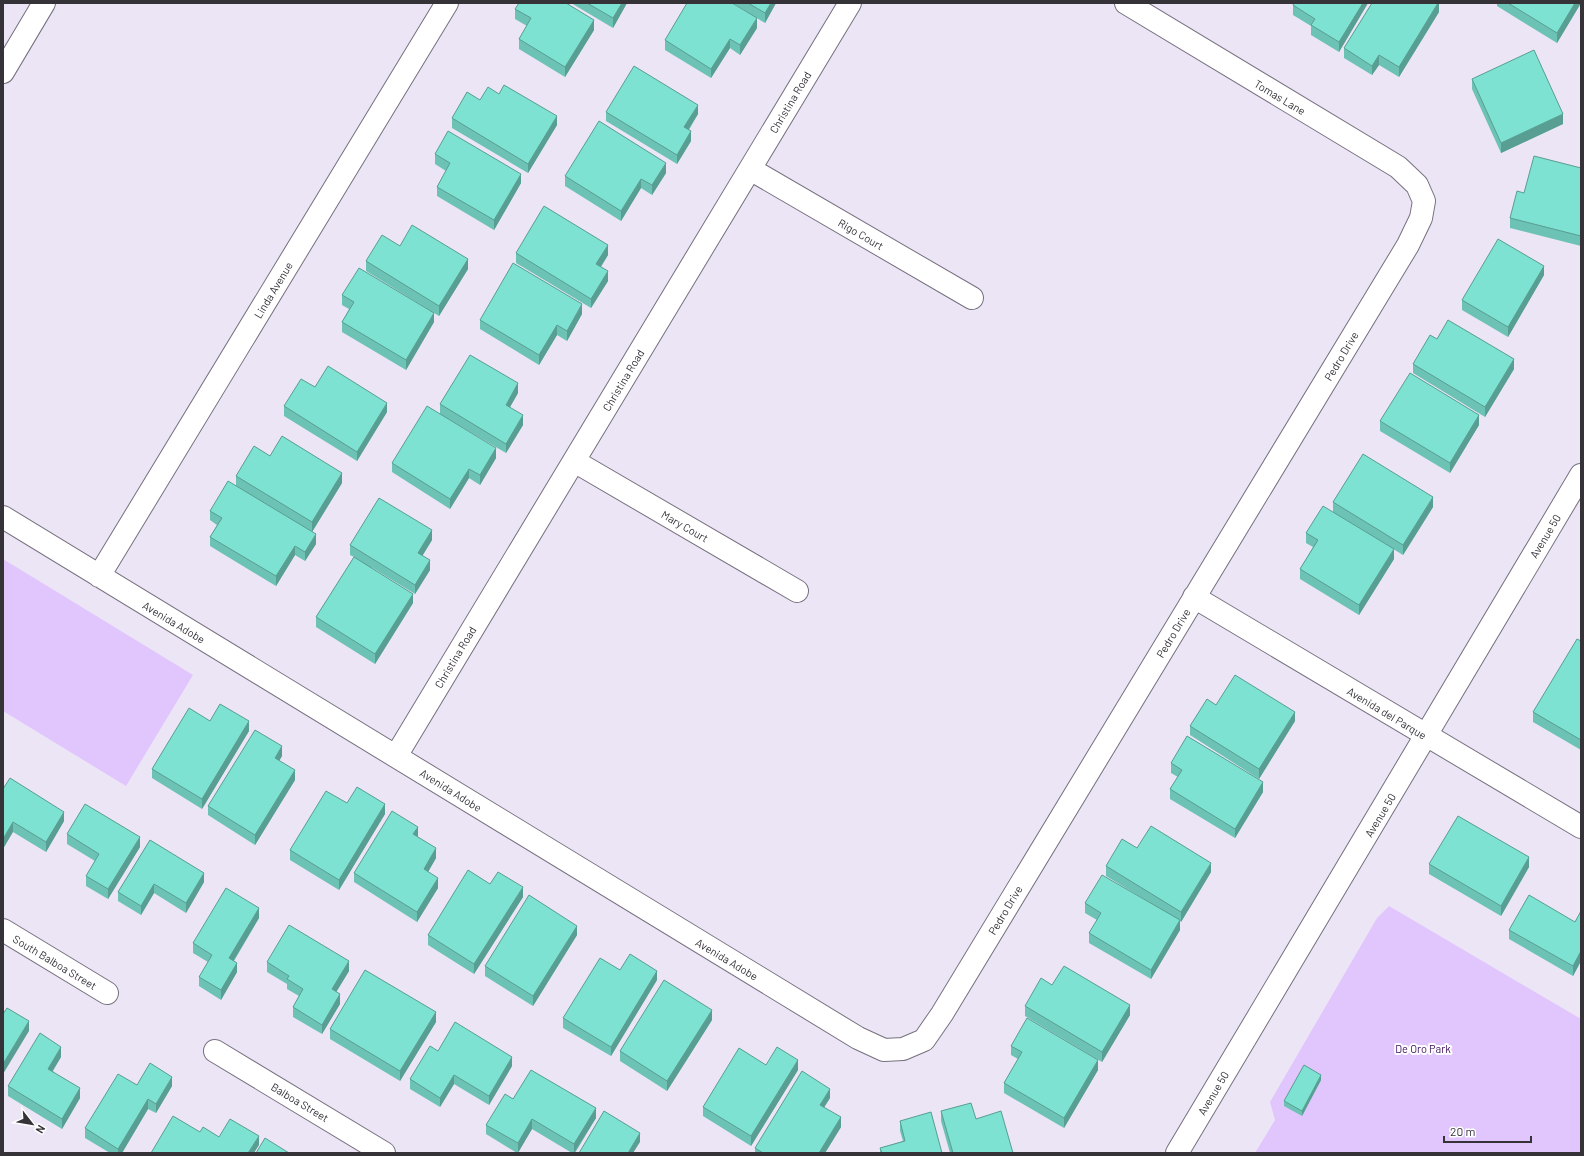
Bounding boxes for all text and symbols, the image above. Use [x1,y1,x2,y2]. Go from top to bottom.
street label: Christina Road [767,69,813,135]
street label: Tomas Lane [1252,77,1308,117]
street label: Rigo Court [836,216,886,252]
street label: Linda Avenue [251,259,295,321]
street label: Pedro Drive [1321,329,1361,383]
street label: Christina Road [600,347,646,413]
street label: Mary Court [659,507,711,545]
street label: Avenue 50 [1527,512,1563,560]
street label: Avenida Adobe [141,598,208,646]
street label: Pedro Drive [1153,606,1193,660]
street label: Christina Road [432,624,478,690]
street label: Avenida del Parque [1345,684,1429,742]
street label: Avenida Adobe [418,766,484,814]
street label: Avenue 50 [1362,791,1398,839]
street label: Pedro Drive [985,883,1025,937]
street label: South Balboa Street [11,932,99,992]
street label: Avenida Adobe [694,935,761,983]
park label: De Oro Park [1395,1042,1451,1055]
street label: Avenue 50 [1195,1069,1231,1117]
street label: Balboa Street [269,1080,331,1124]
north arrow [12,1104,52,1144]
scale bar [1444,1118,1531,1144]
text: N [34,1123,48,1136]
text: 20 m [1450,1124,1476,1138]

